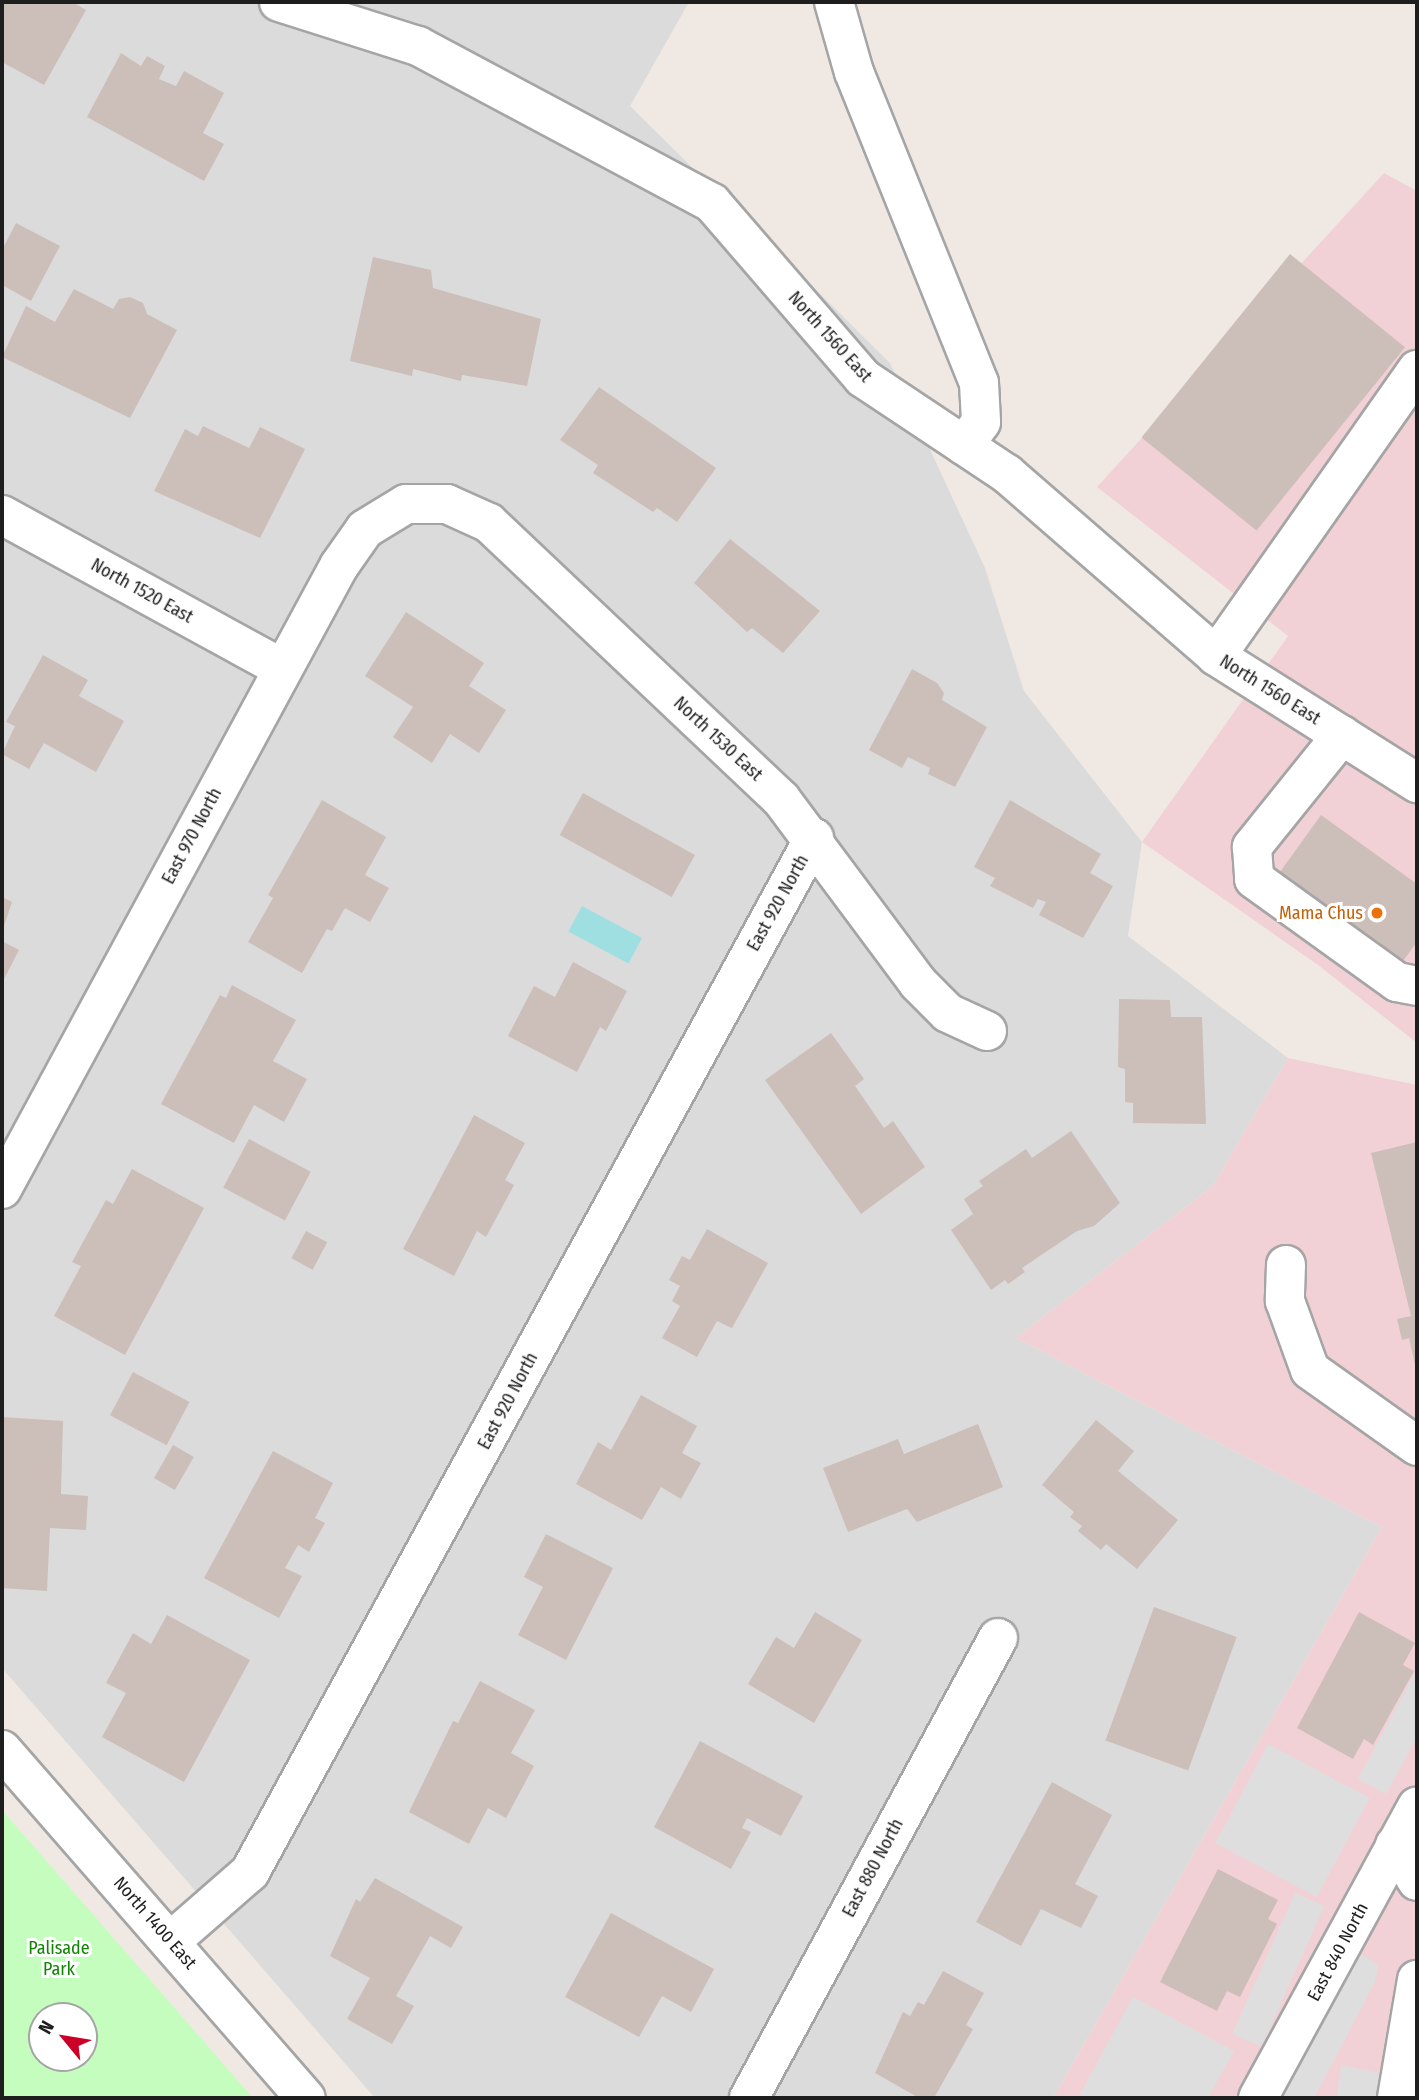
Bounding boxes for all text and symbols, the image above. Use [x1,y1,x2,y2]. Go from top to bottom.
street label: North 1560 East [784,287,876,387]
street label: North 1520 East [87,554,197,628]
street label: North 1560 East [1216,650,1324,730]
street label: North 1530 East [669,692,767,786]
street label: East 970 North [158,784,226,888]
street label: East 920 North [743,851,813,955]
place label: Mama Chus [1279,902,1363,924]
marker: Mama Chus [1369,905,1385,921]
street label: East 920 North [473,1349,543,1453]
street label: East 880 North [838,1815,908,1921]
street label: North 1400 East [109,1872,201,1974]
street label: East 840 North [1303,1899,1373,2005]
park label: Palisade Park [28,1938,90,1980]
north arrow [28,2002,98,2072]
text: N [33,2017,59,2038]

